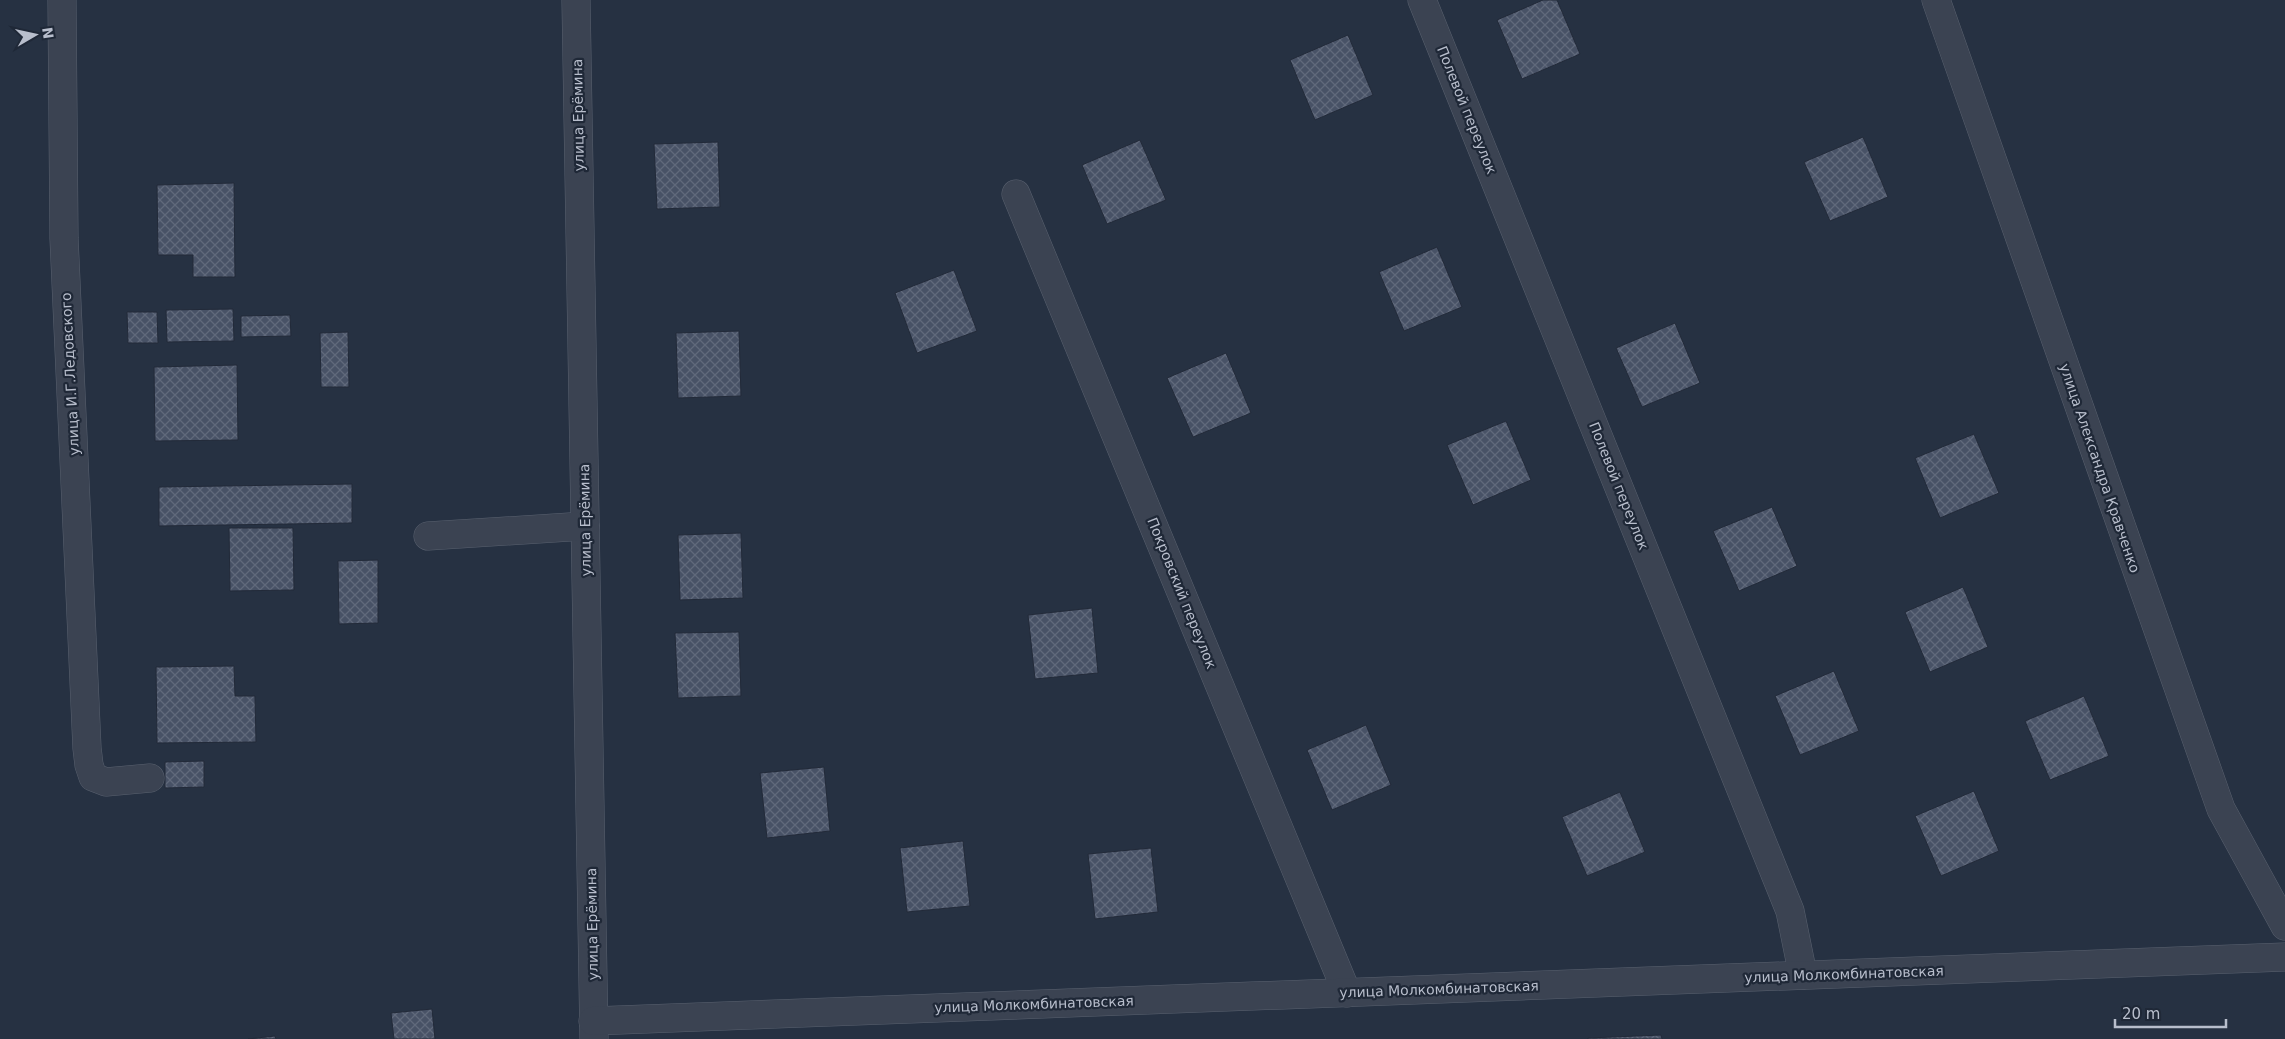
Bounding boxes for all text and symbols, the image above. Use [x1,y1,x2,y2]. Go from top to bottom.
north arrow [10,10,60,60]
text: N [39,26,57,40]
street label: Полевой переулок [1434,44,1500,176]
street label: улица Ерёмина [569,59,587,171]
street label: улица И.Г.Ледовского [58,292,82,456]
street label: улица Александра Кравченко [2057,361,2143,575]
street label: Полевой переулок [1586,420,1652,552]
street label: улица Ерёмина [576,464,594,576]
street label: Покровский переулок [1144,515,1220,671]
street label: улица Ерёмина [583,868,601,980]
street label: улица Молкомбинатовская [1744,963,1944,985]
street label: улица Молкомбинатовская [1339,978,1539,1000]
street label: улица Молкомбинатовская [934,993,1134,1015]
scale bar [2115,996,2226,1028]
text: 20 m [2122,1005,2160,1023]

